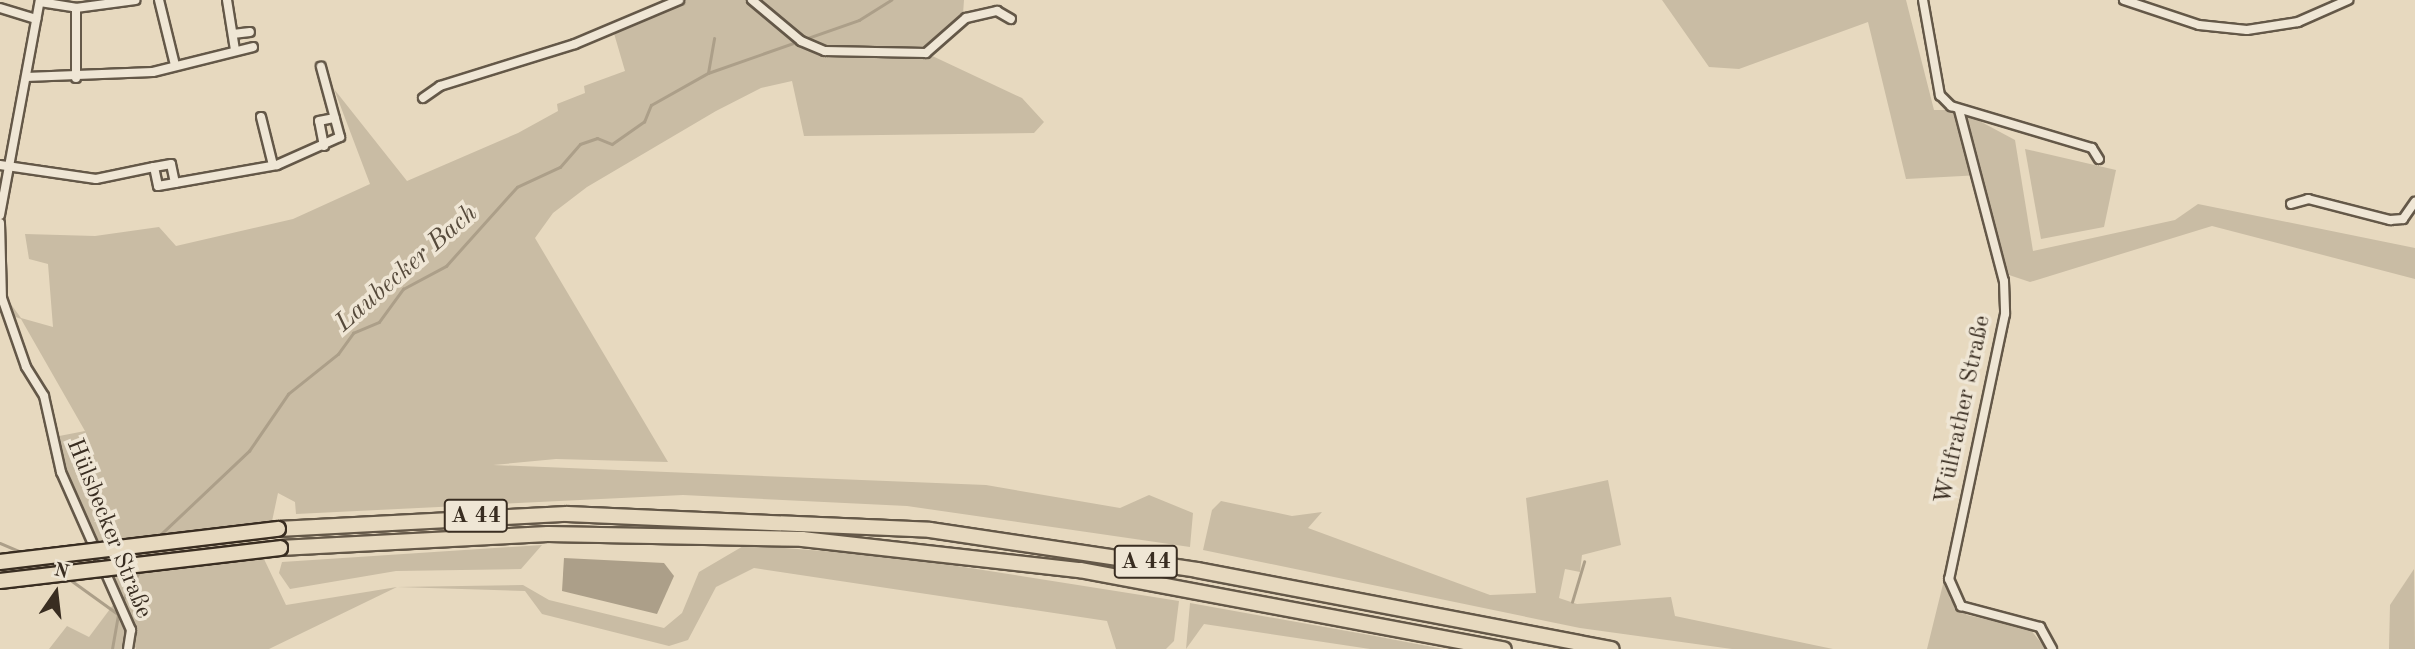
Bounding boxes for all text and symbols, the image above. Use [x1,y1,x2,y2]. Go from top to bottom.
water label: Laubecker Bach [329,199,485,339]
street label: Wülfrather Straße [1930,313,1998,507]
street label: Hülsbecker Straße [59,435,157,623]
road number: A 44 [443,496,509,536]
road number: A 44 [1113,542,1179,582]
north arrow [21,558,91,628]
text: N [52,561,71,583]

